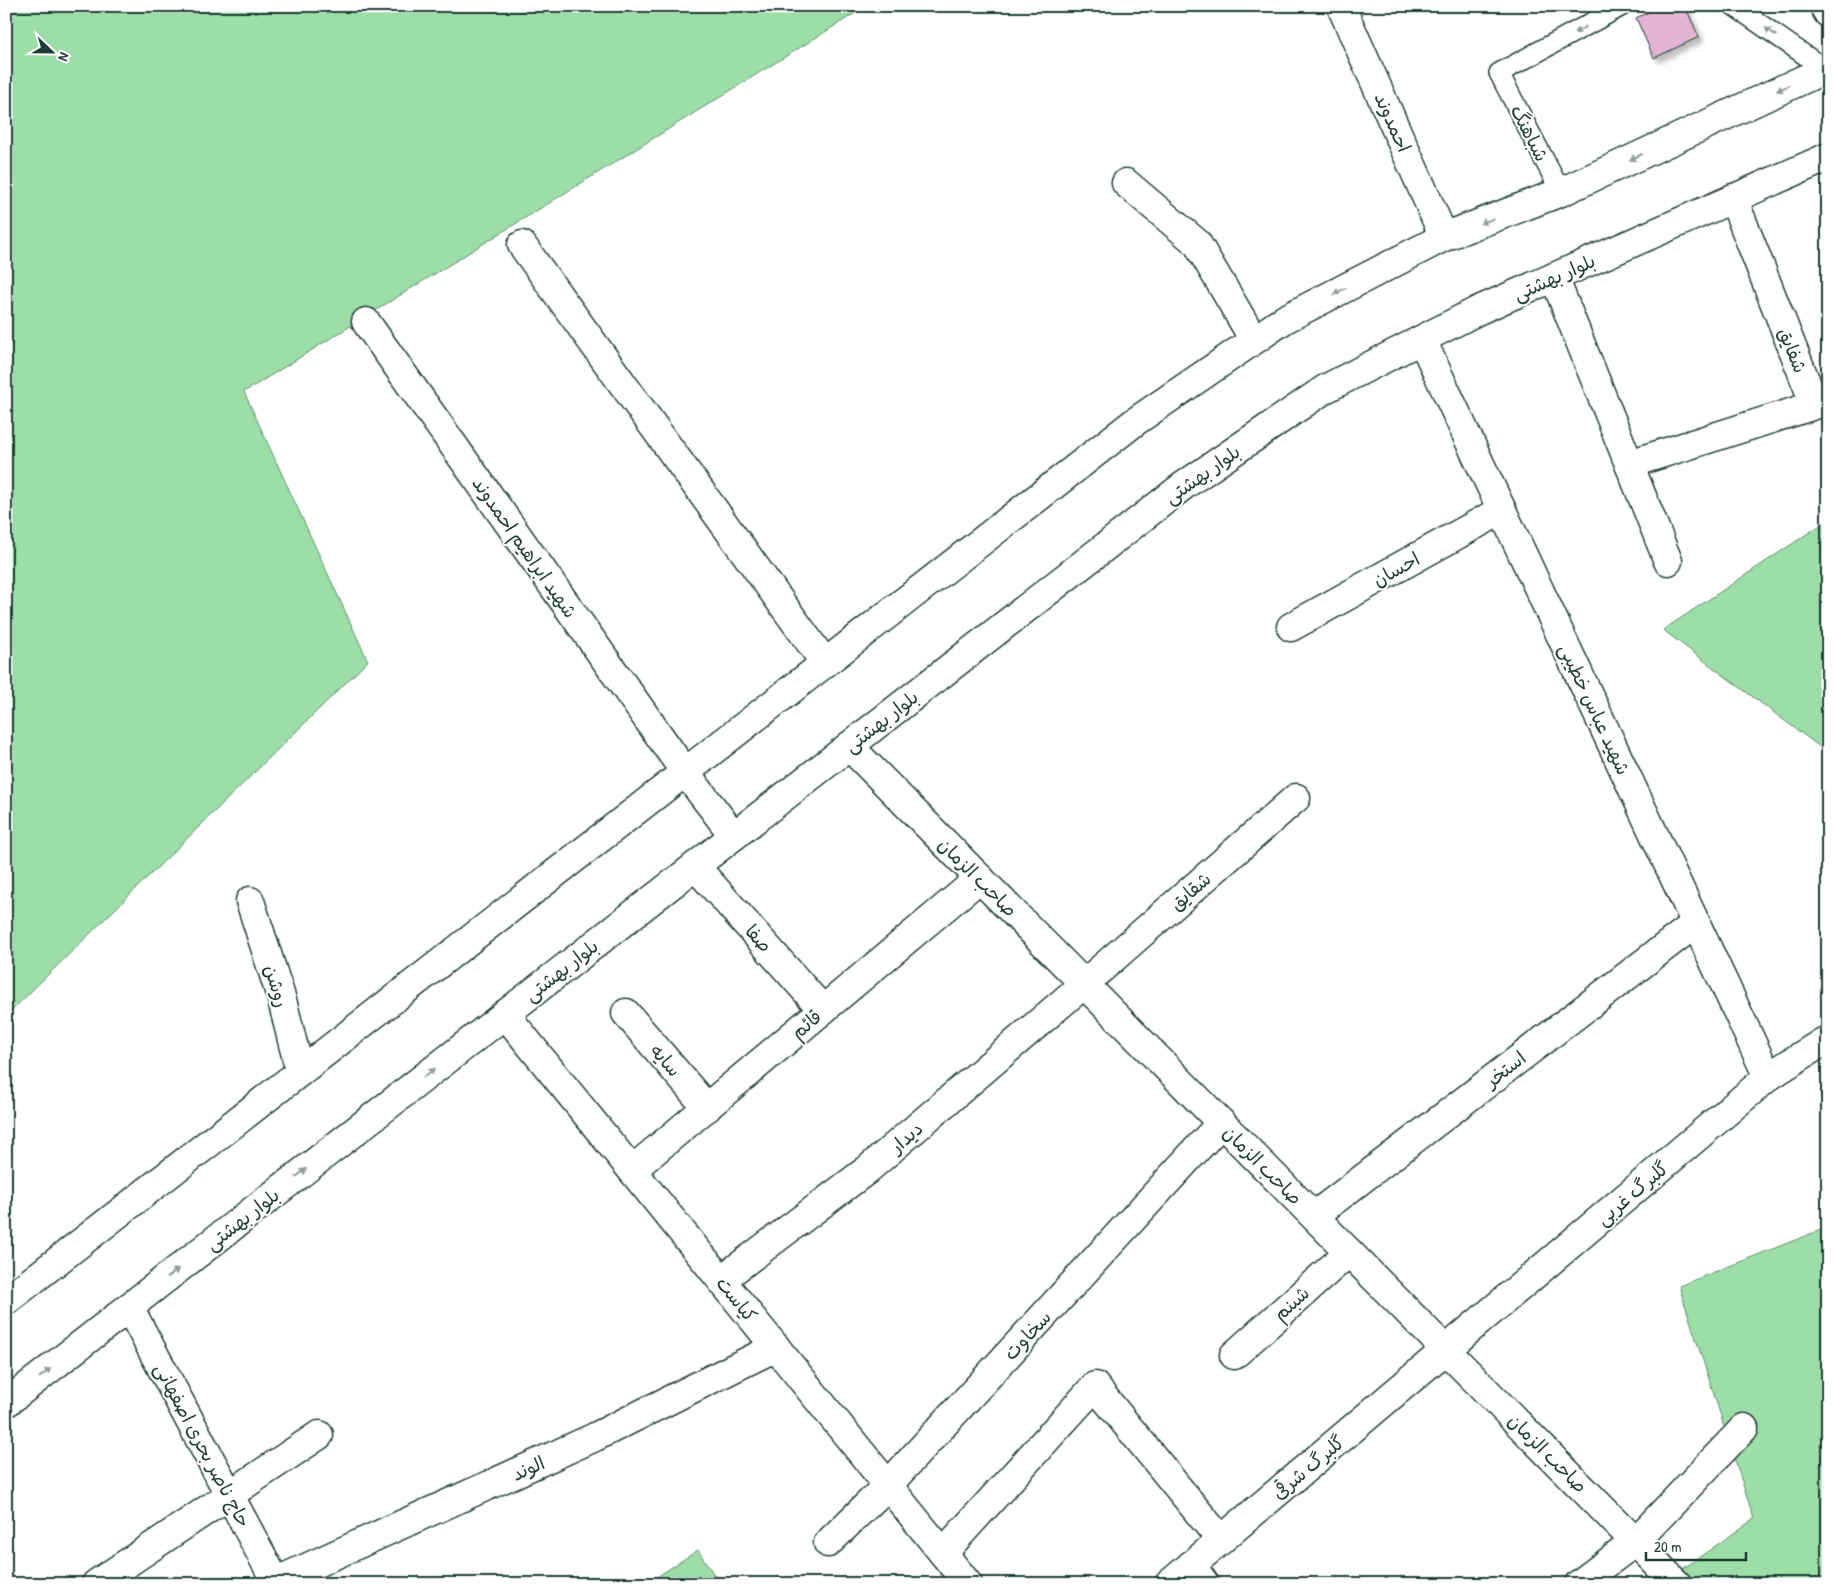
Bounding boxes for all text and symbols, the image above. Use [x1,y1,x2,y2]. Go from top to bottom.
one-way arrow [1573,25,1586,34]
one-way arrow [1764,27,1777,37]
north arrow [28,28,78,78]
text: N [54,50,75,65]
one-way arrow [1776,85,1790,93]
street label: احمدوند [1368,88,1418,156]
street label: شباهنگ [1505,100,1555,166]
one-way arrow [1629,153,1643,161]
one-way arrow [1479,218,1494,225]
street label: بلوار بهشتی [1509,247,1599,307]
one-way arrow [1333,287,1347,295]
street label: شفایق [1772,323,1814,377]
street label: بلوار بهشتی [1159,438,1245,510]
street label: شهید ابراهیم احمدوند [465,471,584,624]
street label: احسان [1368,545,1424,593]
street label: شهید عباس خطیبی [1553,639,1637,779]
street label: بلوار بهشتی [839,684,923,758]
street label: صاحب الزمان [933,832,1023,922]
street label: شقایق [1164,866,1216,916]
street label: صفا [739,918,779,958]
street label: بلوار بهشتی [519,933,603,1007]
street label: روشن [258,961,296,1011]
street label: قائم [785,1003,828,1046]
street label: سایه [645,1038,687,1082]
street label: استخر [1477,1045,1531,1095]
one-way arrow [422,1068,435,1079]
street label: دیدار [882,1115,928,1160]
street label: صاحب الزمان [1218,1120,1308,1210]
street label: گلبرگ غربی [1590,1155,1674,1231]
one-way arrow [294,1168,308,1178]
street label: بلوار بهشتی [200,1182,284,1256]
one-way arrow [166,1267,179,1278]
street label: کیاست [711,1271,763,1327]
street label: شبنم [1267,1280,1316,1328]
street label: سخاوت [997,1304,1057,1366]
street label: حاج ناصر بحری اصفهانی [149,1358,257,1532]
one-way arrow [38,1367,51,1378]
street label: صاحب الزمان [1503,1408,1593,1498]
street label: گلبرگ شرقی [1266,1429,1350,1505]
street label: الوند [507,1449,549,1487]
scale bar [1646,1530,1746,1562]
text: 20 m [1654,1536,1681,1557]

